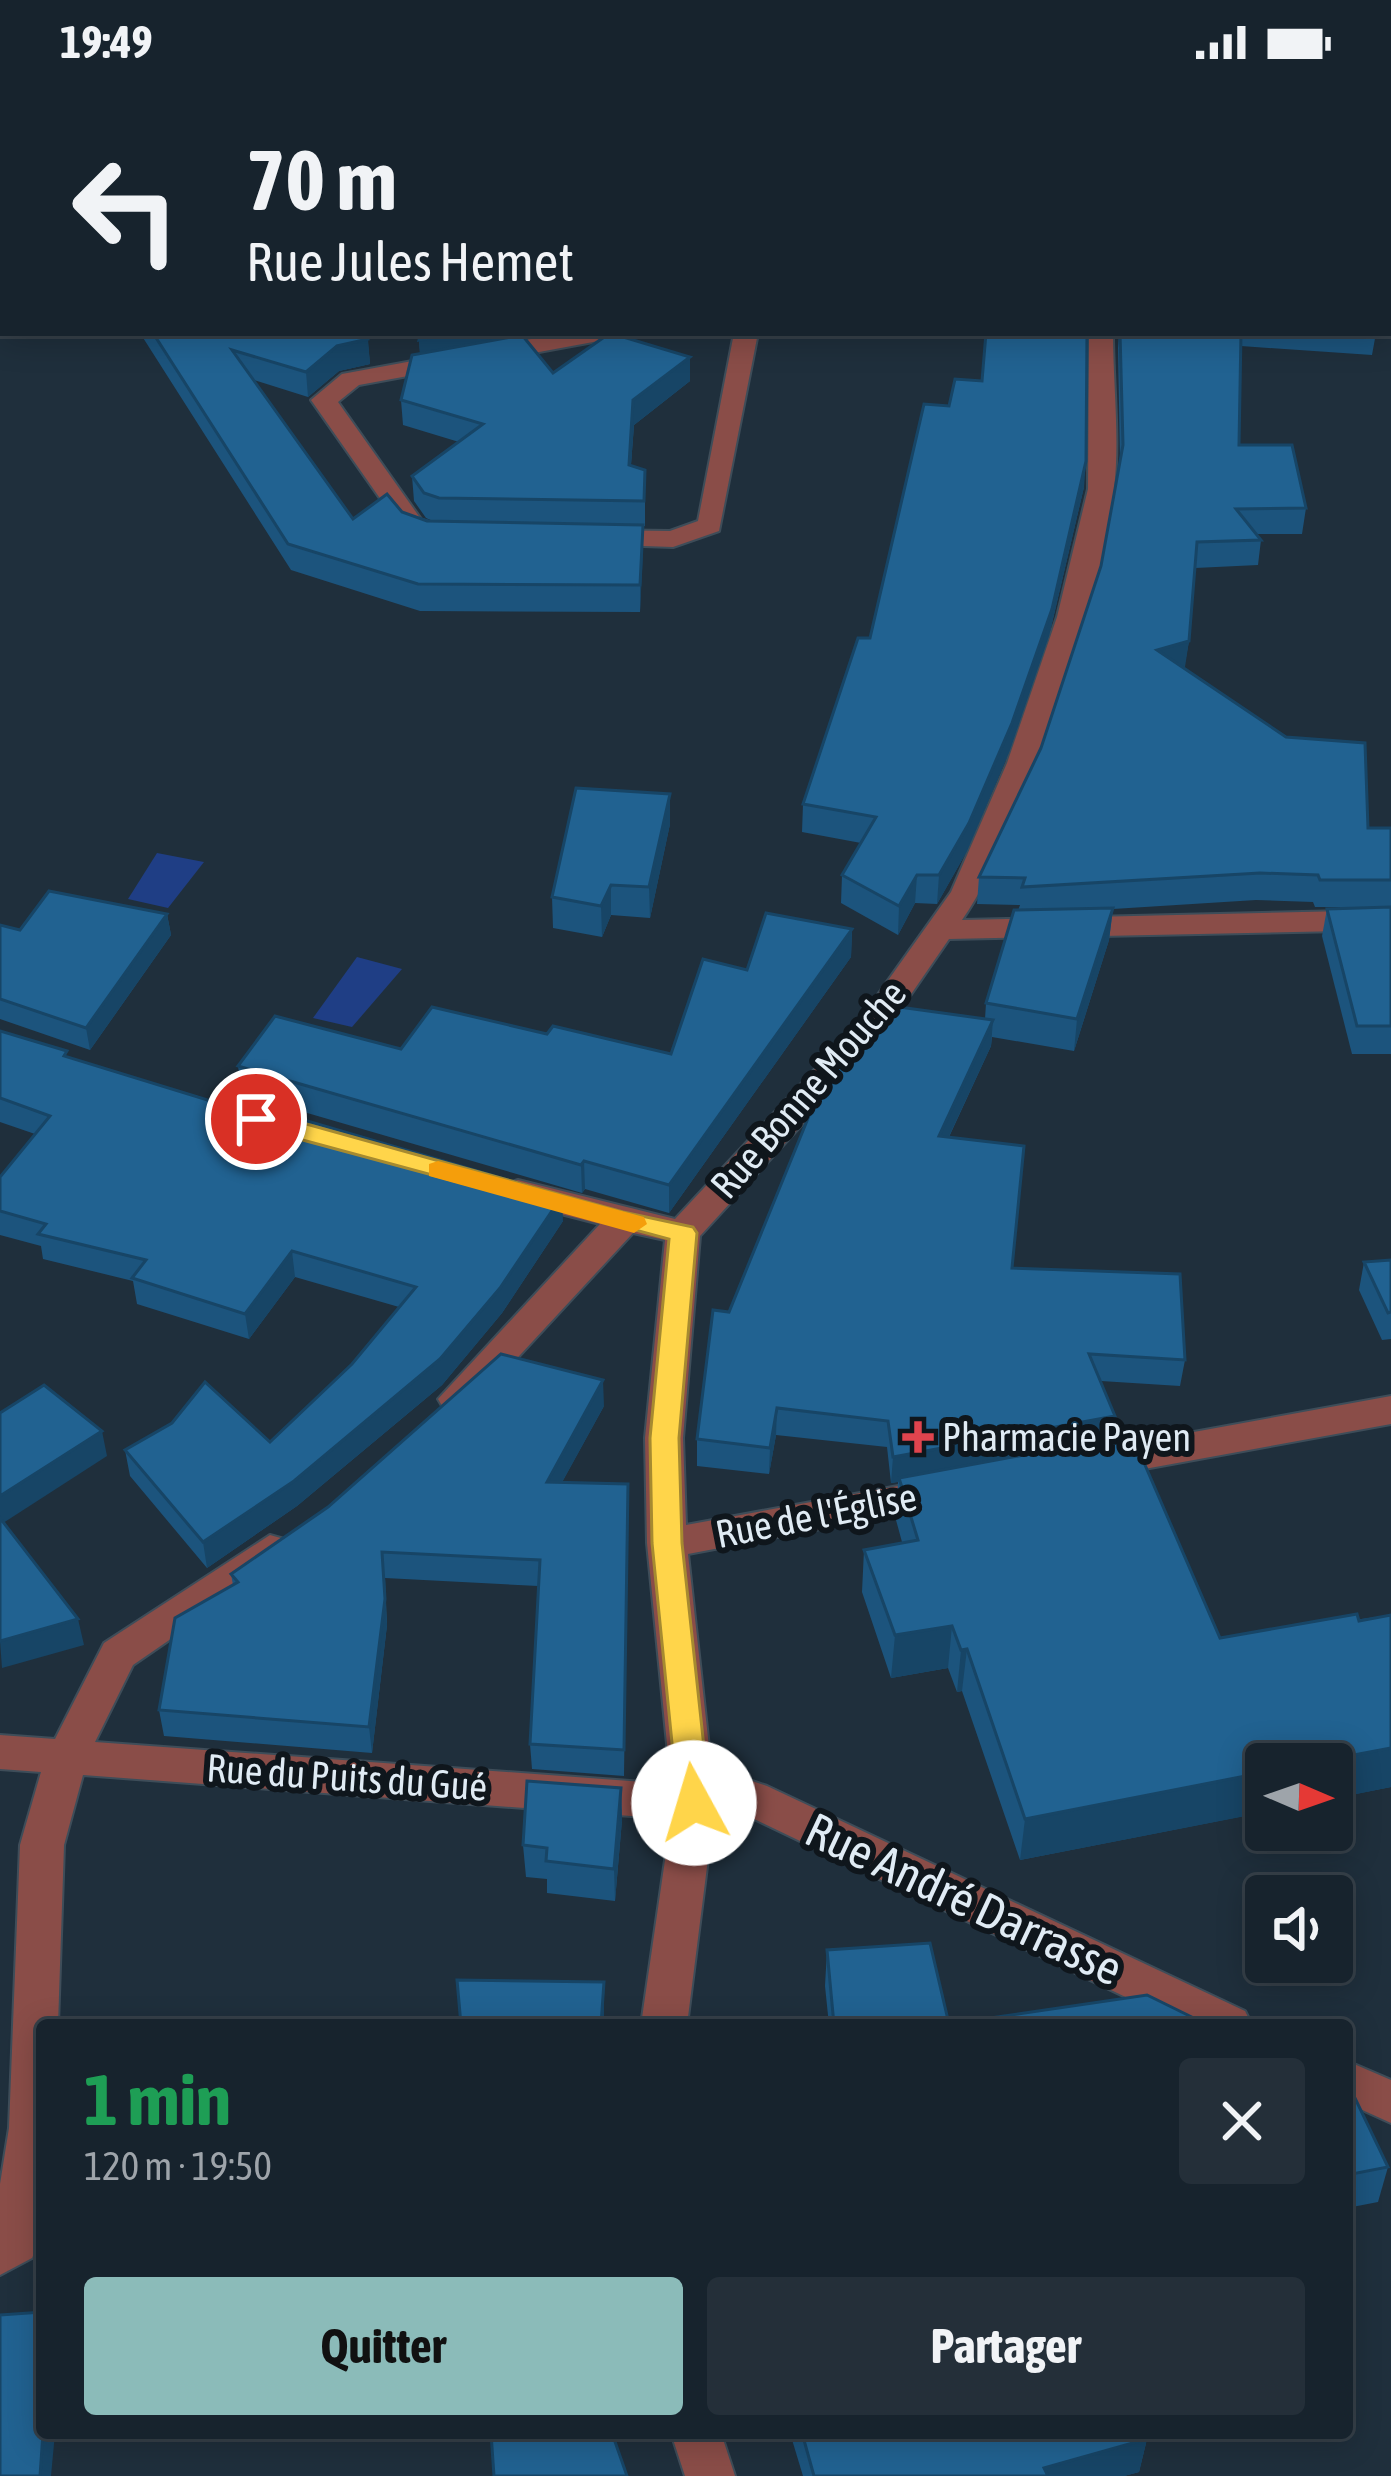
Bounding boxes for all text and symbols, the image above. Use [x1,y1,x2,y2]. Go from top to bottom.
text: 19:49 [60,16,153,68]
icon: left [48,132,204,288]
text: 70 m [246,132,397,228]
text: Rue Jules Hemet [246,231,574,292]
street label: Rue Bonne Mouche [702,971,914,1207]
pin [205,1068,307,1170]
icon: arrive [223,1086,289,1152]
place label: Pharmacie Payen [942,1415,1191,1459]
marker: Pharmacie Payen [905,1424,931,1450]
street label: Rue de l'Église [712,1474,920,1556]
position arrow [631,1740,757,1866]
north arrow [1245,1743,1353,1851]
map controls [1245,1743,1353,1983]
street label: Rue du Puits du Gué [205,1745,489,1809]
street label: Rue André Darrasse [798,1801,1131,1996]
button: sound [1245,1875,1353,1983]
text: 1 min [84,2058,231,2140]
button: close [1179,2058,1305,2184]
text: 120 m · 19:50 [84,2144,272,2188]
button: Quitter [84,2277,683,2415]
button: Partager [707,2277,1305,2415]

